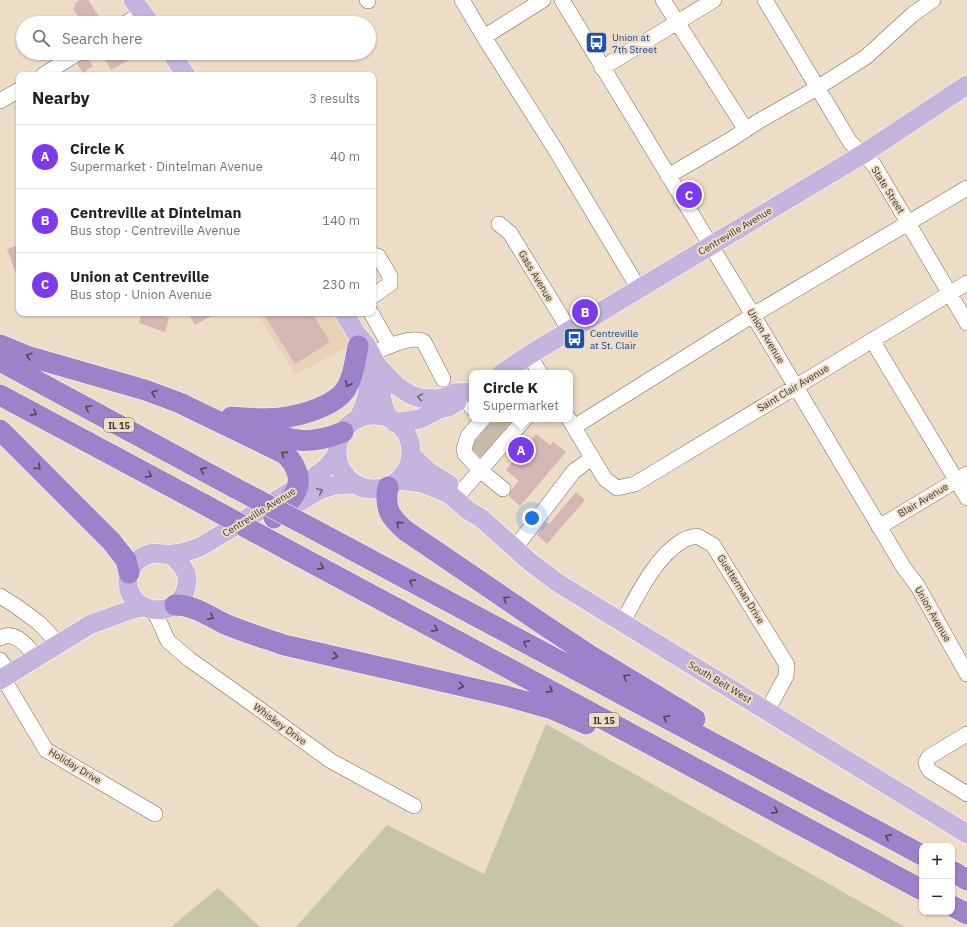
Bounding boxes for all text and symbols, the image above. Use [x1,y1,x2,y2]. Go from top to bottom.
search box [16,16,376,60]
icon: search [30,27,52,49]
text: Search here [62,29,142,48]
bus stop icon: Union at 7th Street [584,30,610,56]
place label: Union at 7th Street [612,31,657,56]
text: Nearby [32,87,90,109]
text: 3 results [309,90,360,107]
text: Circle K [70,139,125,158]
text: A [41,148,49,165]
text: 40 m [330,148,360,165]
text: Supermarket · Dintelman Avenue [70,158,263,175]
street label: State Street [868,164,908,217]
pin: C [676,180,702,210]
text: Centreville at Dintelman [70,203,241,222]
street label: Centreville Avenue [696,204,775,258]
text: B [41,212,49,229]
text: 140 m [322,212,360,229]
text: Bus stop · Centreville Avenue [70,222,240,239]
street label: Gass Avenue [516,248,557,305]
text: Union at Centreville [70,267,209,286]
text: C [41,276,49,293]
text: 230 m [322,276,360,293]
text: Bus stop · Union Avenue [70,286,212,303]
pin: B [572,297,598,327]
street label: Union Avenue [744,306,788,366]
bus stop icon: Centreville at St. Clair [561,326,587,352]
place label: Centreville at St. Clair [590,327,639,352]
one-way arrow [26,353,33,361]
street label: Saint Clair Avenue [755,361,832,415]
popup [469,370,573,422]
text: Circle K [483,378,538,397]
one-way arrow [345,379,353,387]
one-way arrow [151,390,158,398]
one-way arrow [417,394,424,402]
text: Supermarket [483,397,559,414]
one-way arrow [85,406,93,413]
one-way arrow [30,409,37,416]
road number: IL 15 [104,418,134,432]
pin: A [508,435,534,465]
one-way arrow [281,451,288,459]
one-way arrow [33,462,41,470]
one-way arrow [200,468,207,475]
one-way arrow [145,470,152,478]
street label: Blair Avenue [895,480,951,520]
street label: Centreville Avenue [220,484,298,540]
one-way arrow [316,488,323,496]
your location [522,508,542,528]
one-way arrow [396,521,404,529]
street label: Guetterman Drive [714,552,768,627]
one-way arrow [316,563,324,570]
one-way arrow [409,579,416,586]
street label: Union Avenue [912,584,954,645]
one-way arrow [503,597,510,604]
one-way arrow [207,612,215,620]
one-way arrow [431,624,438,632]
one-way arrow [523,641,531,648]
one-way arrow [332,652,338,660]
street label: South Belt West [686,658,755,706]
one-way arrow [623,674,630,682]
one-way arrow [458,681,465,690]
one-way arrow [546,686,553,693]
street label: Whiskey Drive [251,700,310,748]
road number: IL 15 [589,713,619,727]
one-way arrow [663,715,670,723]
street label: Holiday Drive [46,745,104,787]
one-way arrow [771,807,778,814]
one-way arrow [884,834,892,842]
map controls [919,843,955,915]
button: + [919,843,955,879]
button: − [919,879,955,915]

